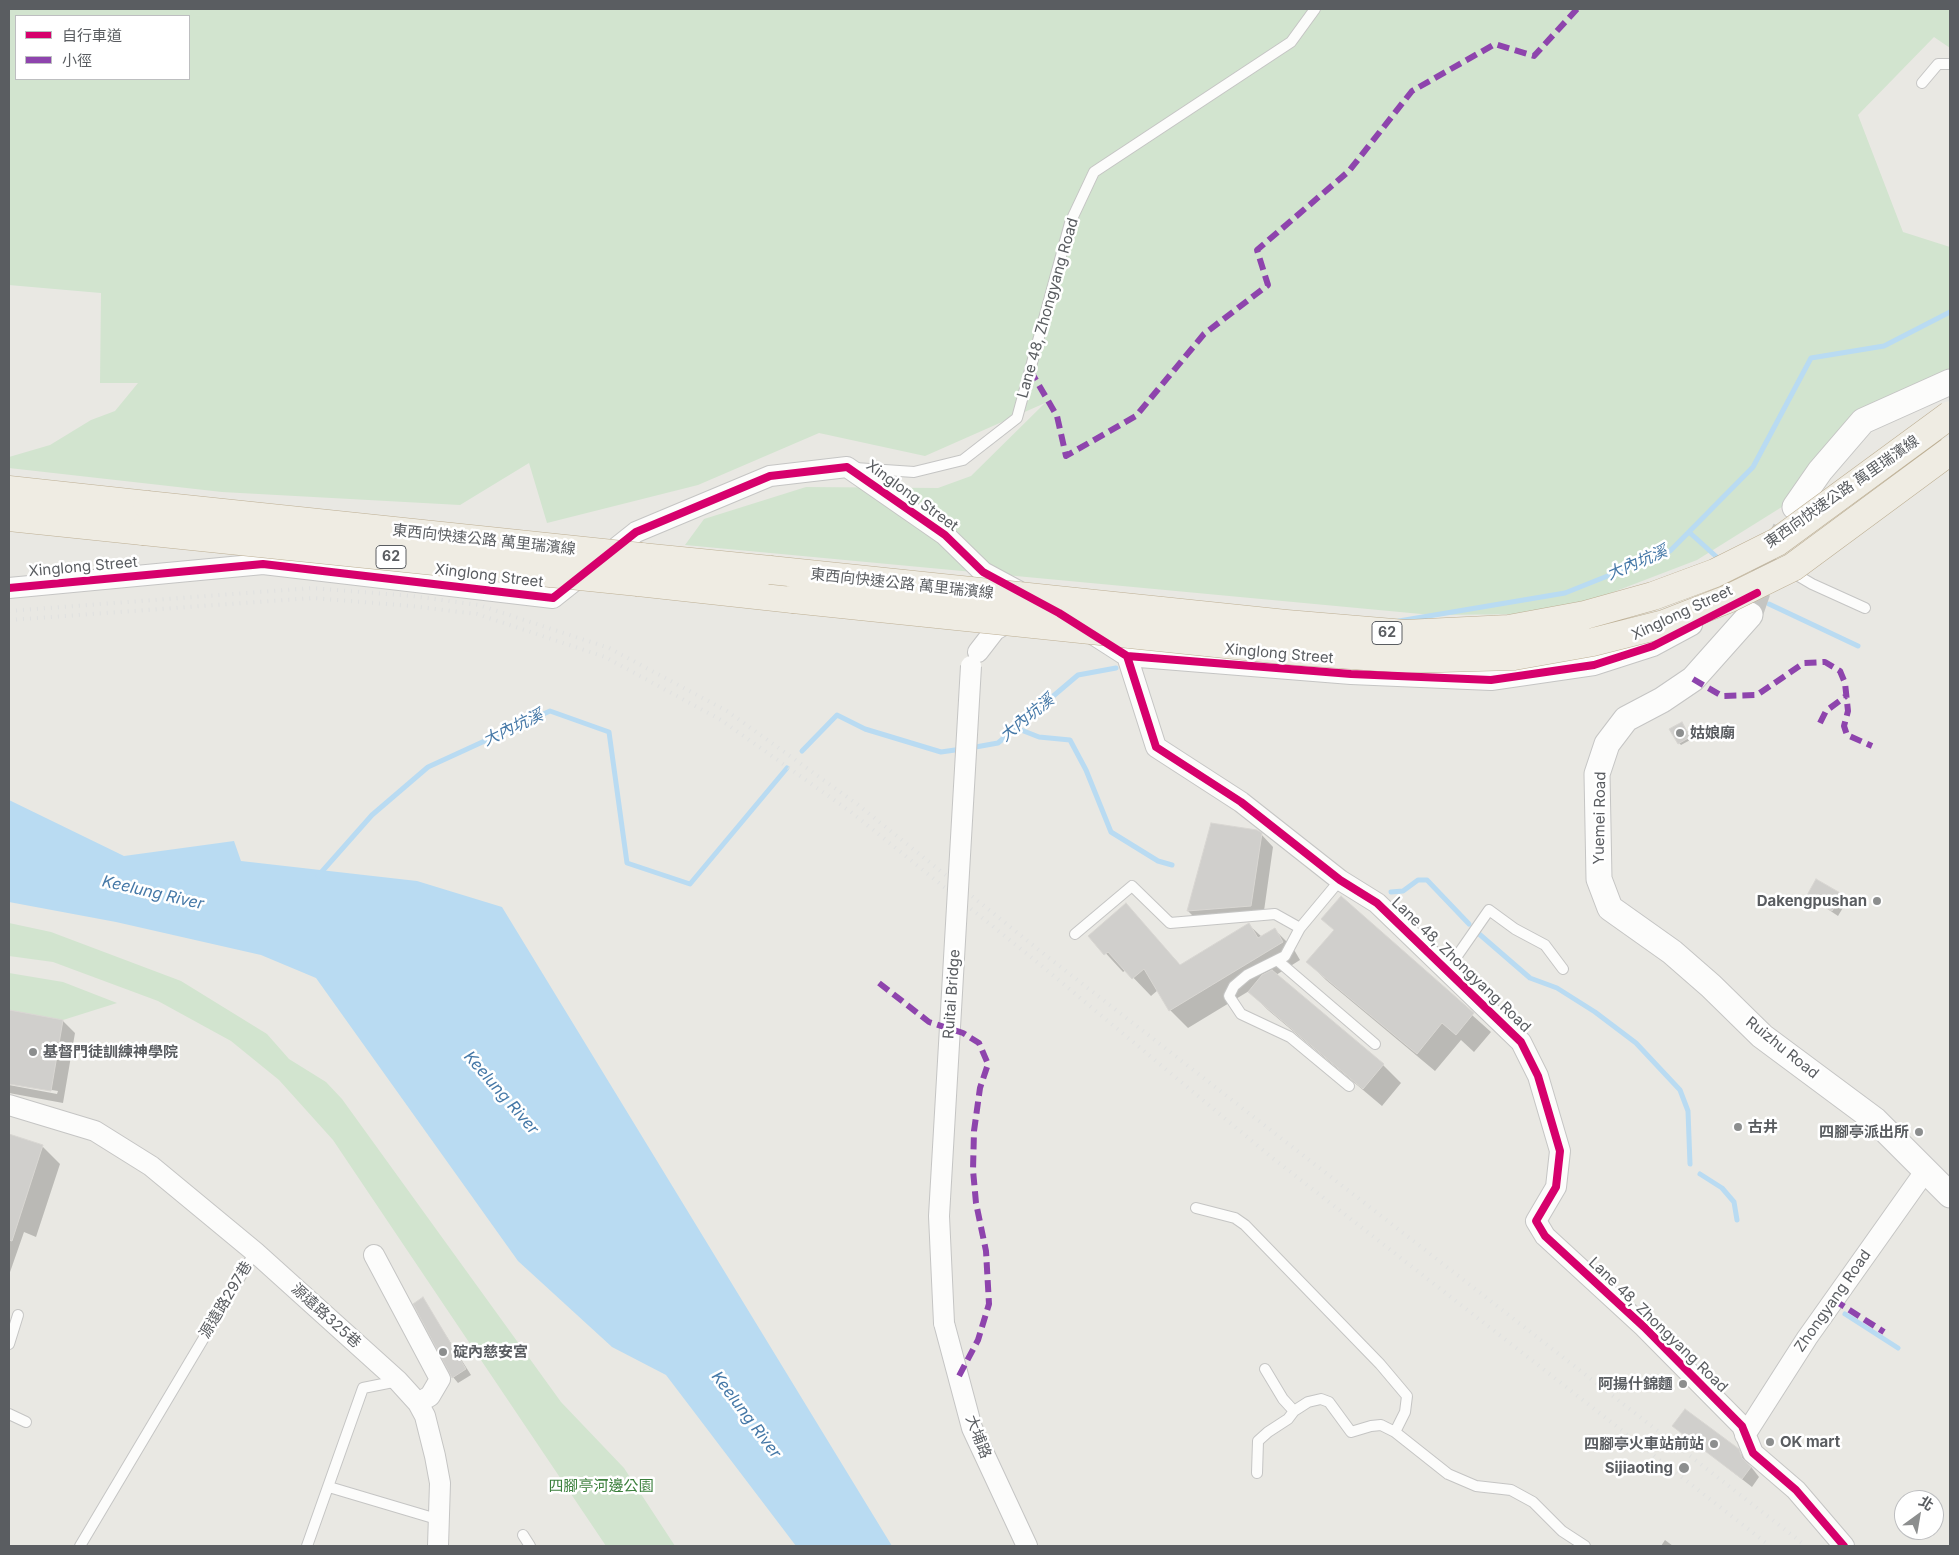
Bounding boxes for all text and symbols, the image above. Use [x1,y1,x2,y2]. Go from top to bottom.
legend [15,15,190,80]
text: 自行車道 [62,26,122,45]
text: 小徑 [62,51,92,70]
street label: Lane 48, Zhongyang Road [1014,216,1082,400]
street label: 東西向快速公路 萬里瑞濱線 [1761,432,1923,552]
street label: Xinglong Street [863,457,961,535]
street label: 東西向快速公路 萬里瑞濱線 [391,521,577,559]
water label: 大內坑溪 [1604,542,1670,584]
road number: 62 [376,546,406,568]
street label: Xinglong Street [28,553,138,581]
street label: Xinglong Street [434,560,544,592]
street label: 東西向快速公路 萬里瑞濱線 [809,565,995,603]
street label: Xinglong Street [1629,582,1735,644]
road number: 62 [1372,622,1402,644]
street label: Xinglong Street [1224,640,1334,668]
water label: 大內坑溪 [996,690,1058,746]
water label: 大內坑溪 [480,706,546,750]
place label: 姑娘廟 [1690,724,1735,742]
marker: 姑娘廟 [1674,727,1686,739]
street label: Yuemei Road [1590,771,1610,865]
water label: Keelung River [100,872,206,914]
place label: Dakengpushan [1757,892,1867,910]
street label: Lane 48, Zhongyang Road [1388,894,1534,1036]
marker: Dakengpushan [1871,895,1883,907]
street label: Ruitai Bridge [940,949,964,1039]
street label: Ruizhu Road [1742,1013,1822,1083]
place label: 基督門徒訓練神學院 [43,1043,178,1061]
marker: 基督門徒訓練神學院 [27,1046,39,1058]
water label: Keelung River [460,1048,542,1138]
place label: 古井 [1748,1118,1778,1136]
marker: 古井 [1732,1121,1744,1133]
place label: 四腳亭派出所 [1819,1123,1909,1141]
marker: 四腳亭派出所 [1913,1126,1925,1138]
street label: Zhongyang Road [1791,1246,1875,1356]
street label: Lane 48, Zhongyang Road [1585,1254,1731,1396]
street label: 源遠路297巷 [196,1258,256,1342]
street label: 源遠路325巷 [287,1280,365,1352]
place label: 碇內慈安宮 [453,1343,528,1361]
marker: 碇內慈安宮 [437,1346,449,1358]
water label: Keelung River [707,1368,785,1462]
place label: 阿揚什錦麵 [1598,1375,1673,1393]
marker: 阿揚什錦麵 [1677,1378,1689,1390]
street label: 大埔路 [962,1413,994,1461]
place label: OK mart [1780,1433,1840,1451]
place label: 四腳亭火車站前站 [1584,1435,1704,1453]
marker: OK mart [1764,1436,1776,1448]
marker: 四腳亭火車站前站 [1708,1438,1720,1450]
place label: Sijiaoting [1605,1459,1673,1477]
marker: Sijiaoting [1677,1461,1691,1475]
park label: 四腳亭河邊公園 [549,1477,653,1495]
north arrow [1894,1490,1944,1540]
text: 北 [1916,1492,1937,1514]

